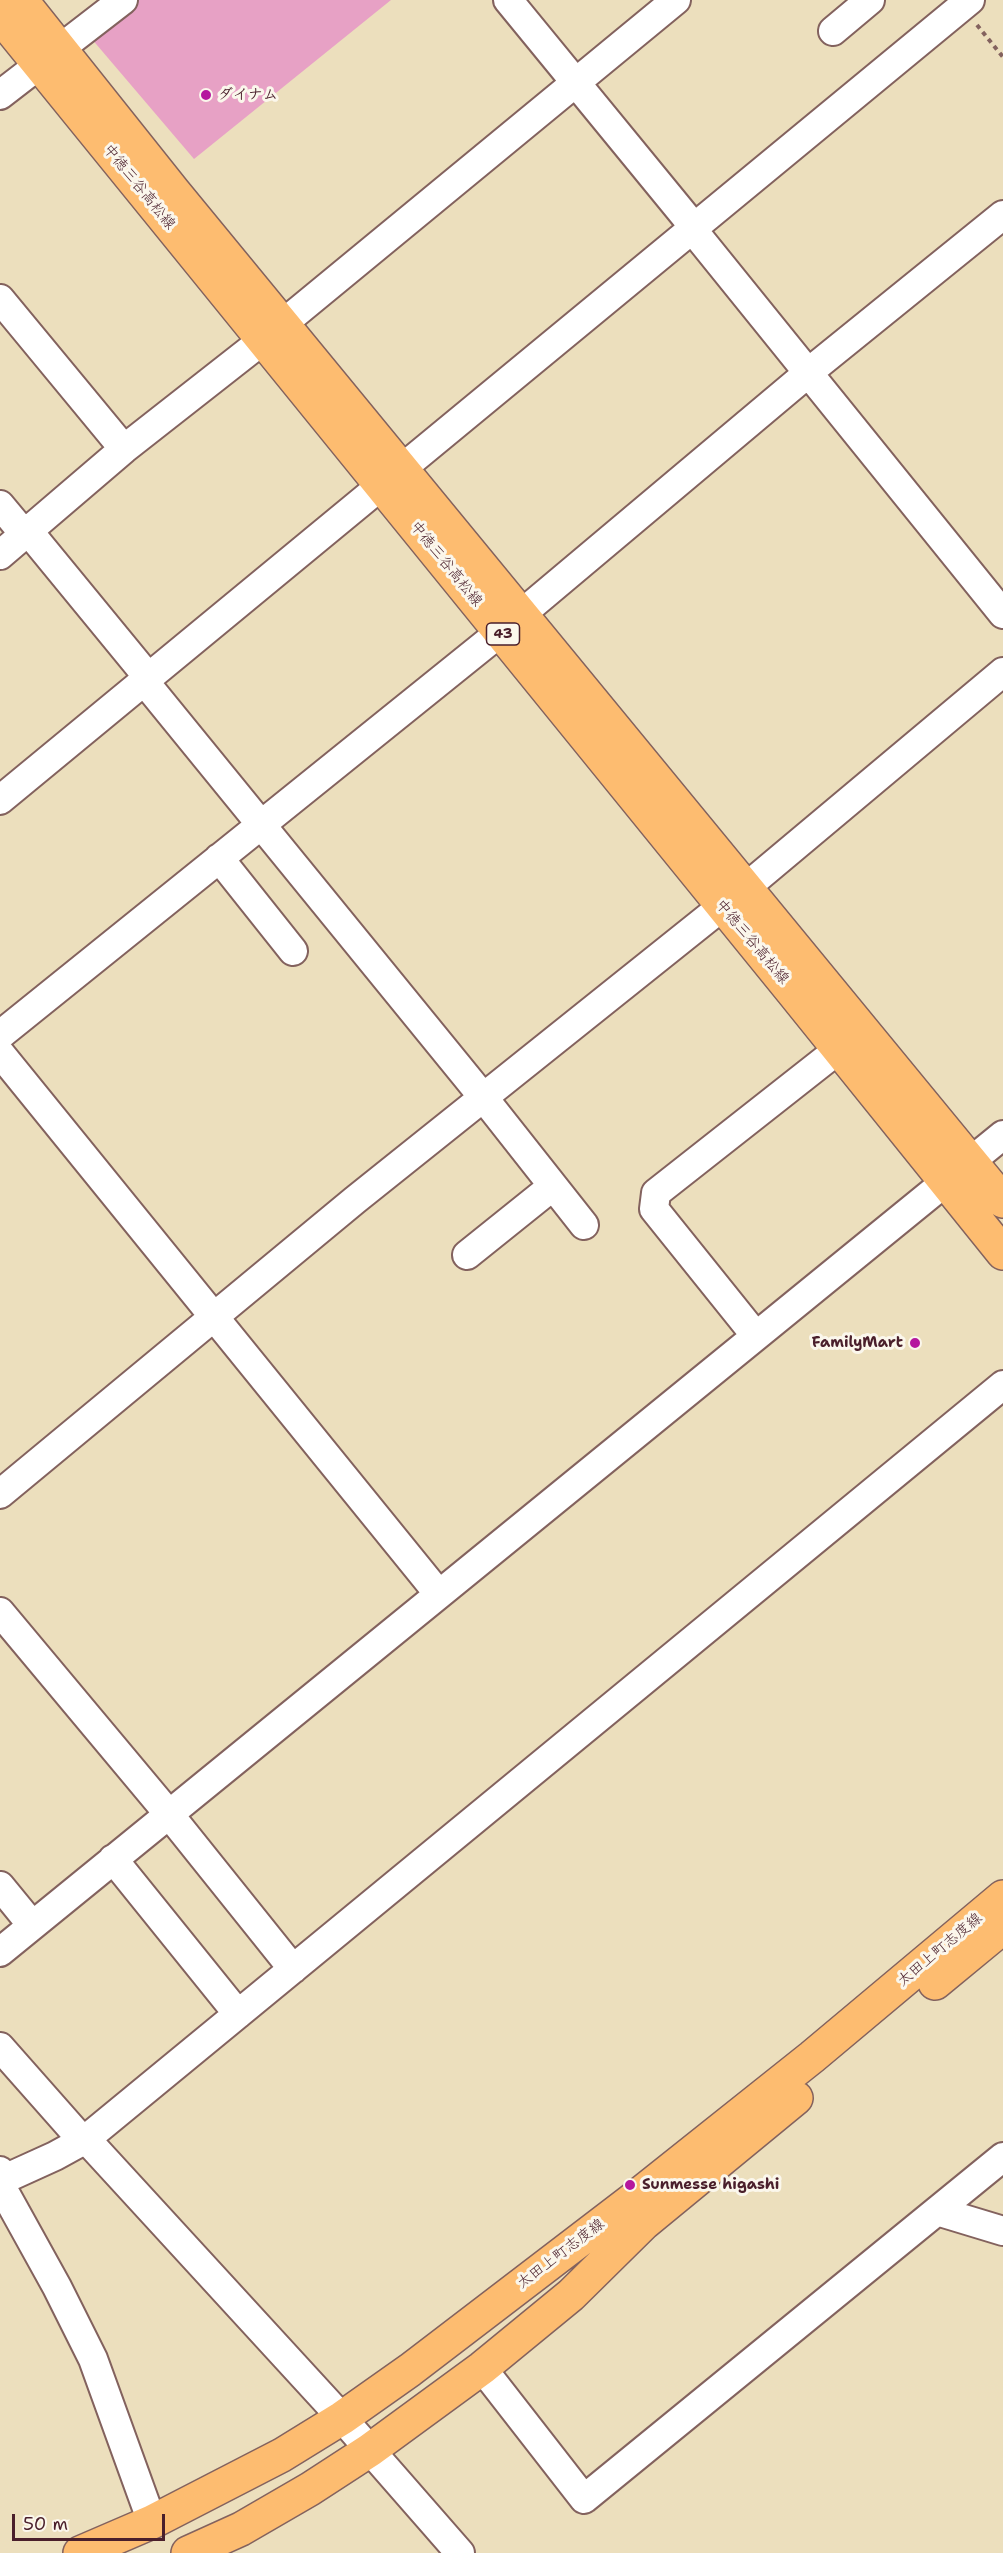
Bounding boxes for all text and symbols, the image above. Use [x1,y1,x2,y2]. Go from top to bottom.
place label: ダイナム [218,86,278,104]
marker: ダイナム [199,88,213,102]
street label: 中徳三谷高松線 [99,141,179,233]
street label: 中徳三谷高松線 [406,518,486,610]
road number: 43 [486,623,520,645]
street label: 中徳三谷高松線 [711,896,793,988]
place label: FamilyMart [812,1334,903,1352]
marker: FamilyMart [908,1336,922,1350]
street label: 太田上町志度線 [894,1909,986,1991]
place label: Sunmesse higashi [642,2176,779,2194]
marker: Sunmesse higashi [623,2178,637,2192]
street label: 太田上町志度線 [514,2215,608,2293]
scale bar [15,2502,168,2540]
text: 50 m [23,2512,68,2536]

